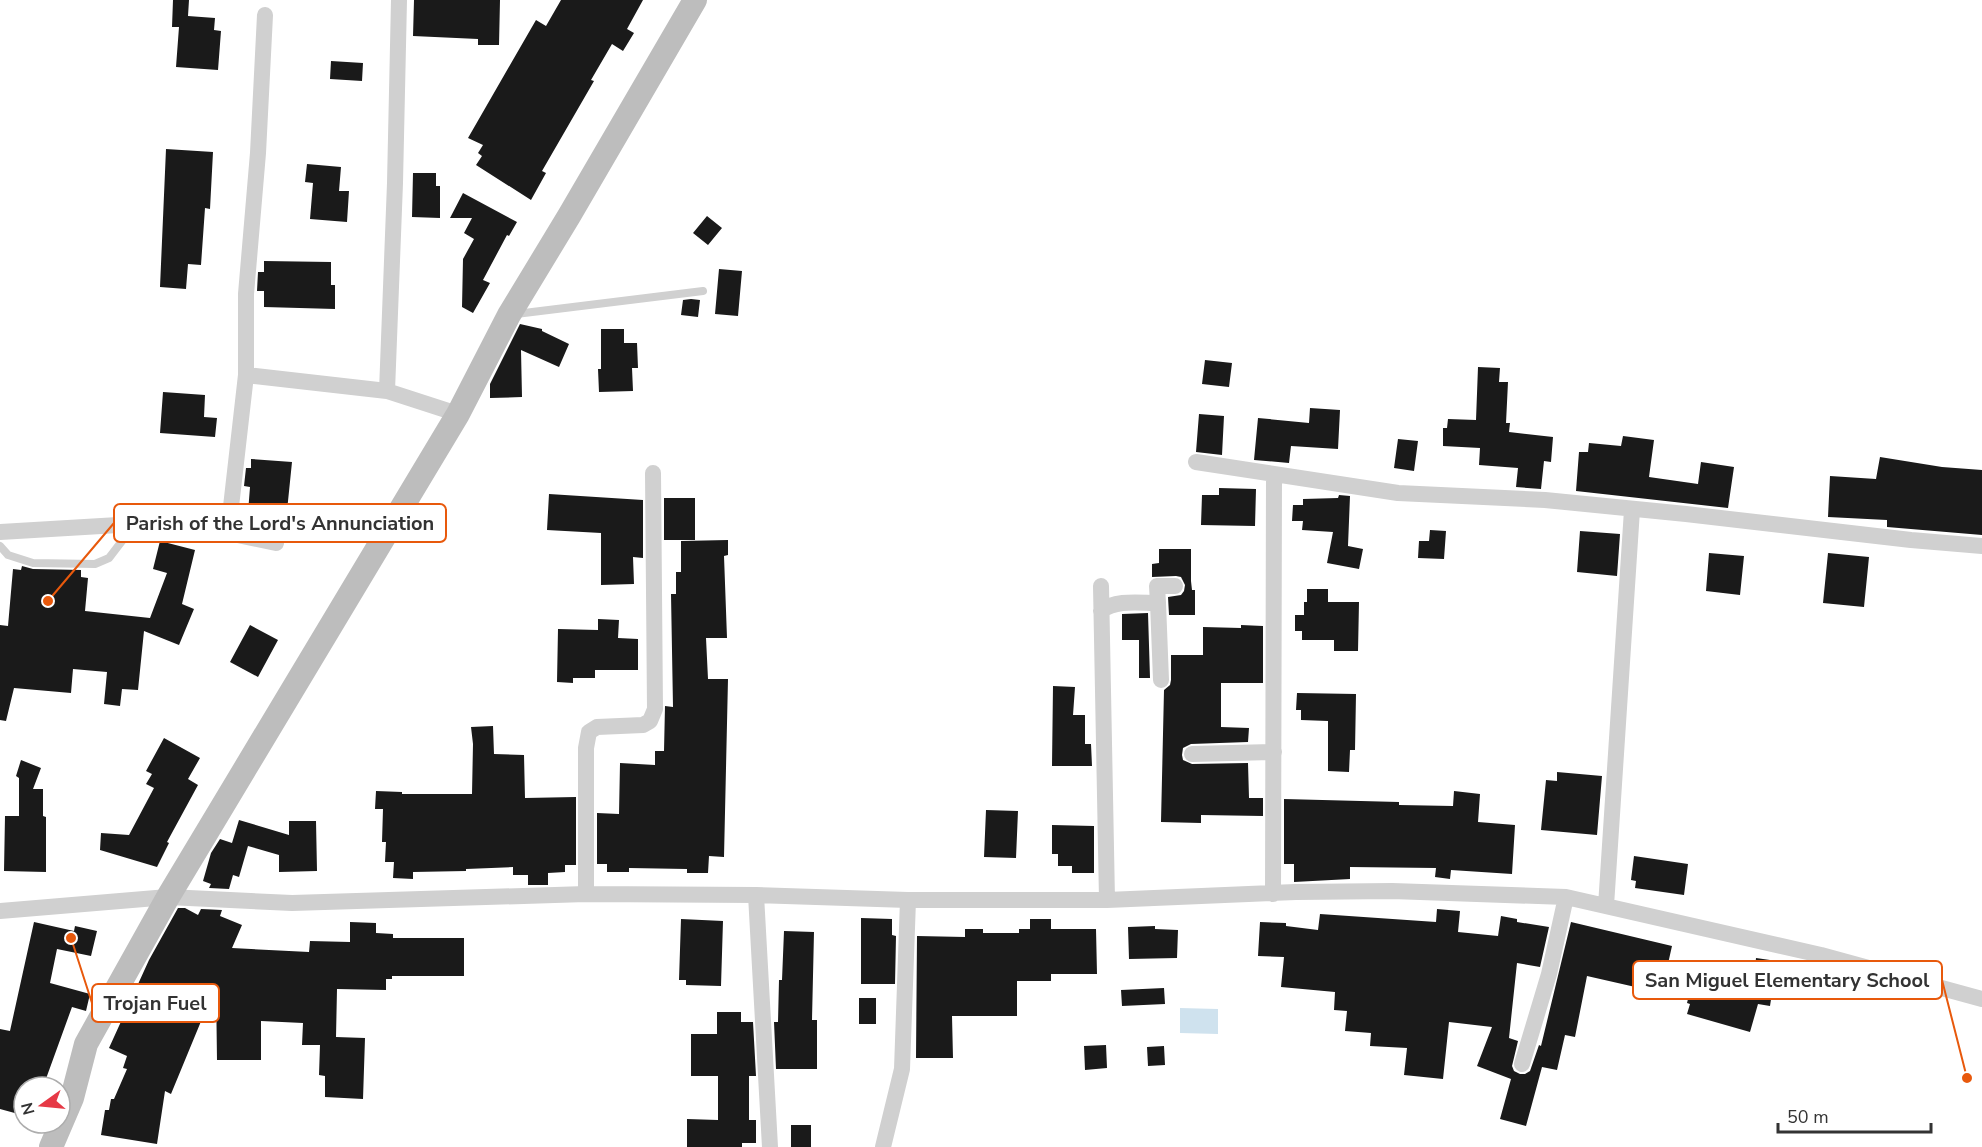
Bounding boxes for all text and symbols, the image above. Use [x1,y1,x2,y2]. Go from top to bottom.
callout: Parish of the Lord's Annunciation [114,504,446,542]
text: Parish of the Lord's Annunciation [126,510,434,537]
callout: San Miguel Elementary School [1633,961,1942,999]
text: San Miguel Elementary School [1645,967,1930,994]
callout: Trojan Fuel [92,984,219,1022]
text: Trojan Fuel [103,990,207,1017]
north arrow [12,1075,72,1135]
scale bar [1778,1096,1931,1134]
text: N [16,1100,41,1117]
text: 50 m [1787,1105,1829,1129]

